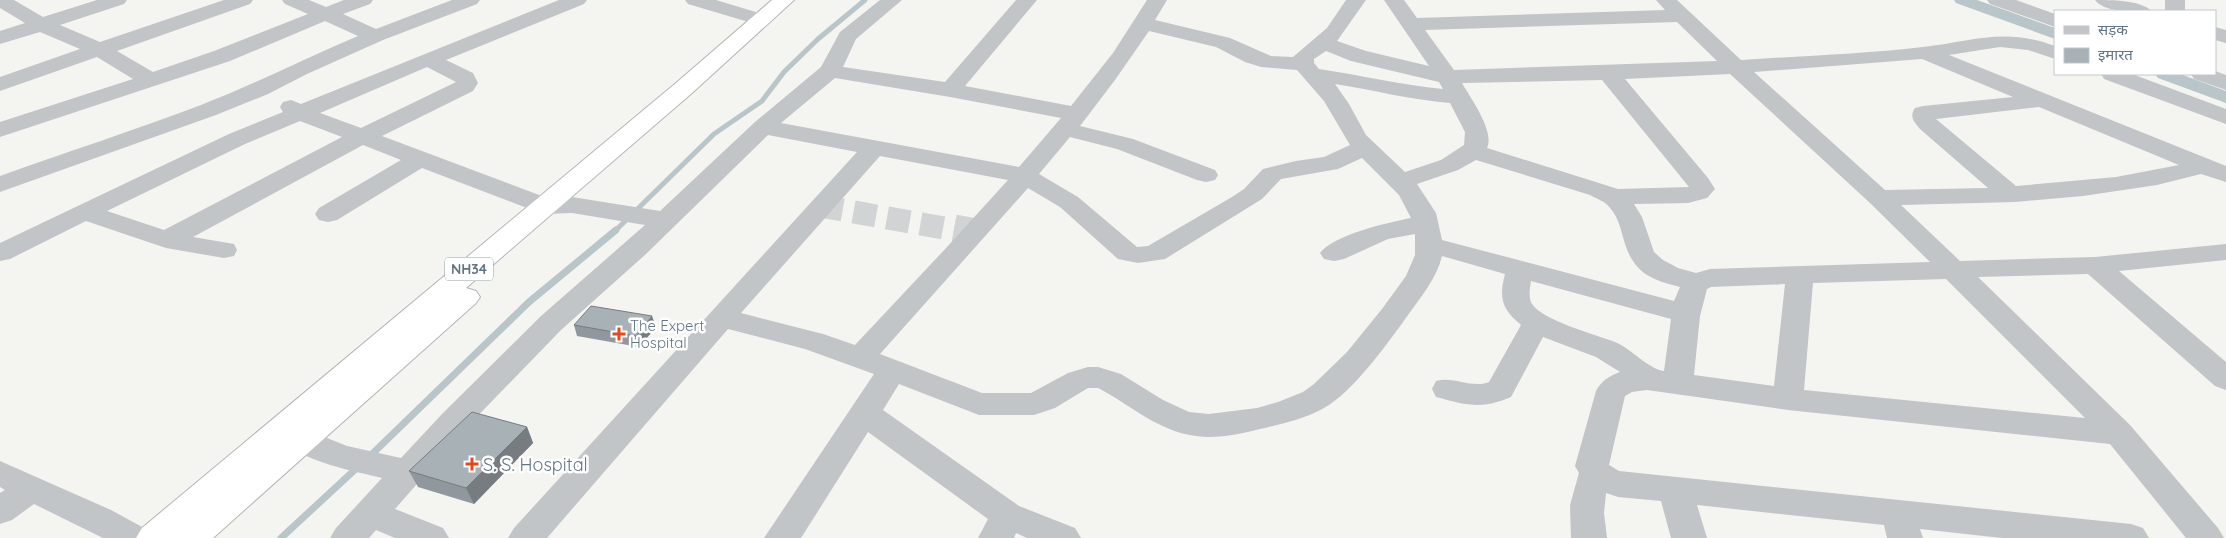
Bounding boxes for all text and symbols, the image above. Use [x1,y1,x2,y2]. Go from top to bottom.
legend [2054,10,2216,75]
text: सड़क [2098,20,2128,39]
text: इमारत [2098,45,2133,64]
road number: NH34 [445,258,493,280]
place label: The Expert Hospital [630,316,704,352]
marker: The Expert Hospital [612,327,626,341]
place label: S. S. Hospital [483,453,588,476]
marker: S. S. Hospital [465,457,479,471]

